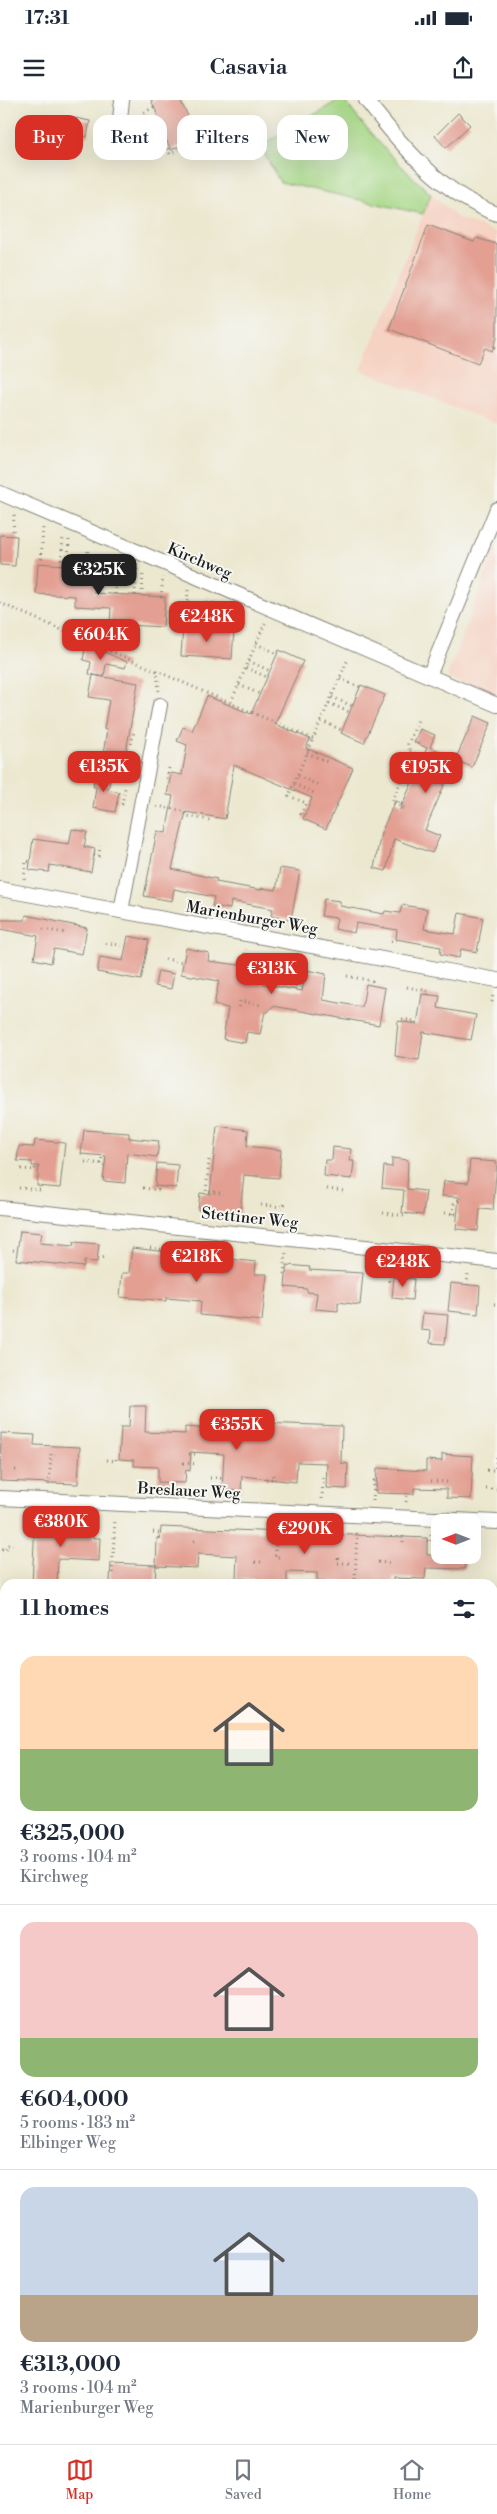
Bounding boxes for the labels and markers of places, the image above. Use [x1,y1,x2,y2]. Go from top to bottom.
pin: €325K [64,554,134,596]
pin: €248K [172,600,242,643]
pin: €604K [66,618,136,661]
pin: €135K [69,750,139,793]
pin: €195K [391,752,461,794]
pin: €313K [237,952,307,995]
pin: €218K [162,1240,232,1283]
pin: €248K [368,1246,438,1288]
pin: €355K [202,1408,272,1451]
pin: €380K [26,1506,96,1548]
pin: €290K [270,1512,340,1555]

